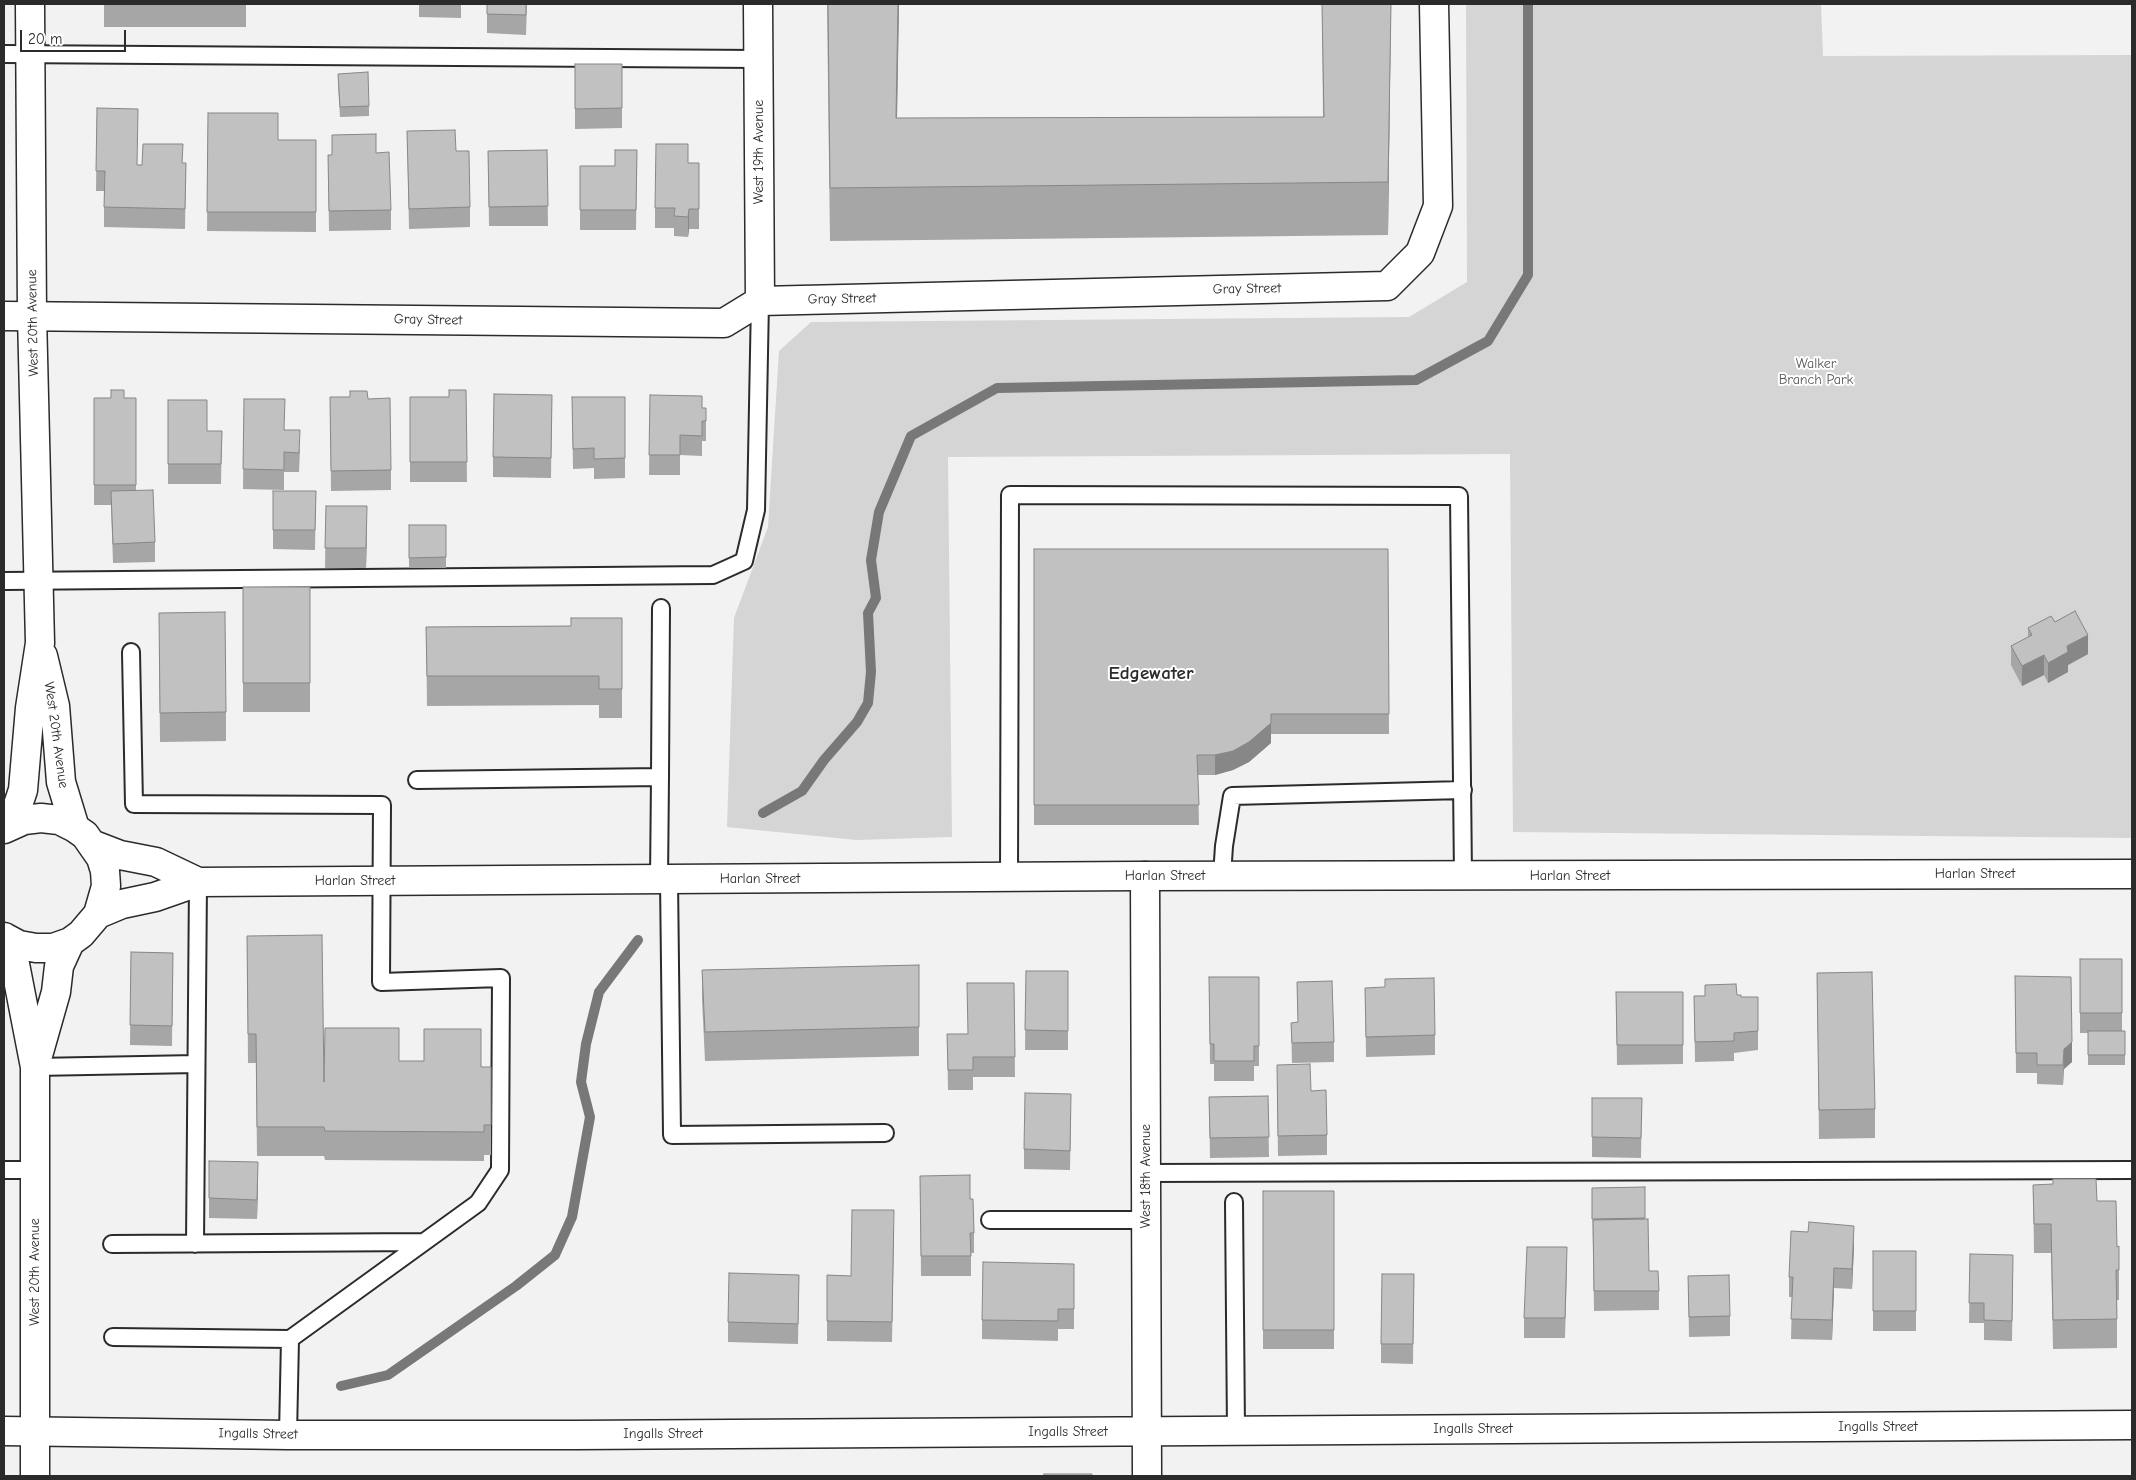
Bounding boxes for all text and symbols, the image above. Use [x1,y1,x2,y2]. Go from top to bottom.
scale bar [22,20,129,52]
text: 20 m [28,30,62,48]
street label: West 19th Avenue [751,100,767,204]
street label: West 20th Avenue [24,269,42,377]
street label: Gray Street [1213,280,1281,298]
street label: Gray Street [808,290,876,308]
street label: Gray Street [394,311,462,329]
park label: Walker Branch Park [1779,356,1853,388]
district label: Edgewater [1108,663,1194,685]
street label: West 20th Avenue [40,681,72,789]
street label: Harlan Street [1935,866,2015,882]
street label: Harlan Street [1125,868,1205,884]
street label: Harlan Street [1530,868,1610,884]
street label: Harlan Street [720,871,800,887]
street label: Harlan Street [315,873,395,889]
street label: West 18th Avenue [1138,1124,1154,1228]
street label: West 20th Avenue [27,1218,43,1326]
street label: Ingalls Street [1838,1419,1918,1435]
street label: Ingalls Street [1433,1421,1513,1437]
street label: Ingalls Street [1028,1424,1108,1440]
street label: Ingalls Street [218,1425,298,1443]
street label: Ingalls Street [623,1426,703,1442]

